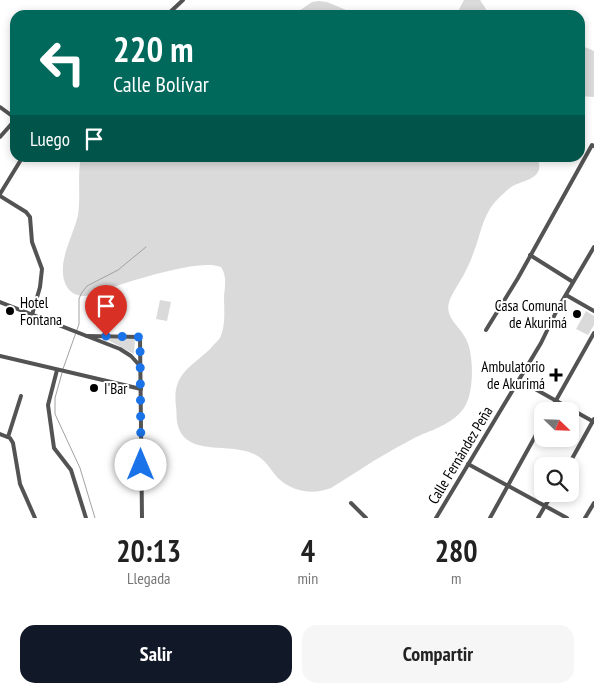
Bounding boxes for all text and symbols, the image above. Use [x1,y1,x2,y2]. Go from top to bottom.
text: 220 m [113,26,194,72]
icon: left [30,30,95,95]
text: Calle Bolívar [113,70,209,98]
icon: arrive [80,125,108,153]
text: Luego [30,127,70,151]
pin [85,285,127,336]
icon: arrive [92,292,120,320]
place label: Hotel Fontana [20,293,62,329]
place label: Casa Comunal de Akurimá [495,296,567,332]
marker: Hotel Fontana [4,305,16,317]
marker: Casa Comunal de Akurimá [571,308,583,320]
place label: Ambulatorio de Akurimá [481,357,545,393]
marker: Ambulatorio de Akurimá [549,368,563,382]
place label: I'Bar [104,379,128,398]
marker: I'Bar [88,382,100,394]
north arrow [534,402,579,448]
map controls [534,402,579,502]
street label: Calle Fernández Peña [423,403,497,507]
position arrow [114,438,166,490]
button: search [534,457,579,502]
text: 20:13 [116,531,181,570]
text: 4 [301,531,315,570]
text: 280 [435,531,478,570]
text: Llegada [127,568,170,588]
text: min [297,568,318,588]
text: m [451,568,461,588]
button: Salir [20,625,292,683]
button: Compartir [302,625,574,683]

